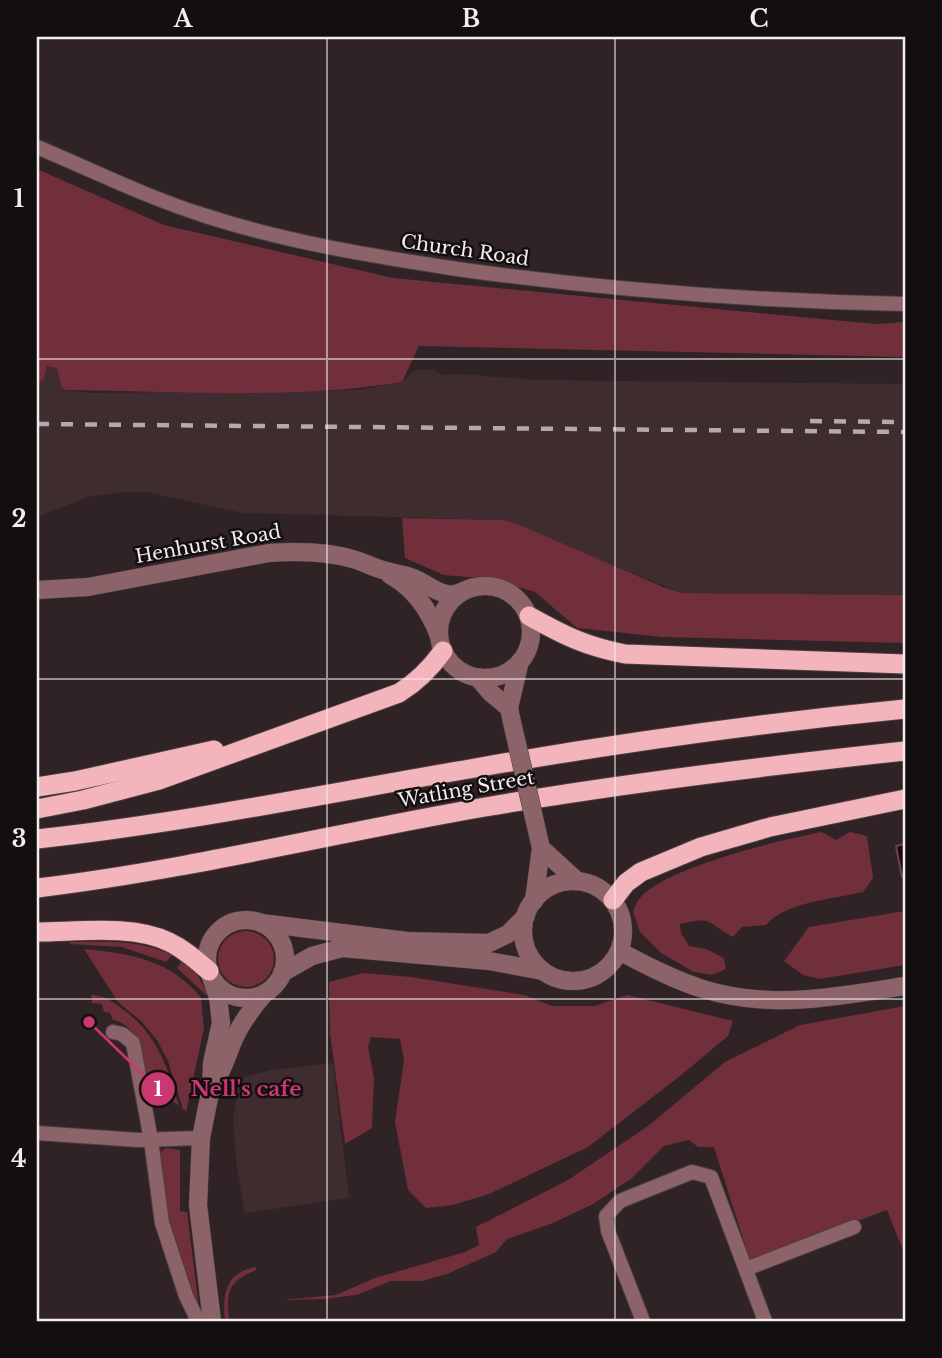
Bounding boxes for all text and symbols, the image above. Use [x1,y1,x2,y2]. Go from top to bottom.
text: A [173,5,194,33]
text: B [462,5,480,33]
text: C [750,5,768,33]
text: 1 [14,185,24,213]
street label: Church Road [399,230,531,270]
text: 2 [12,505,26,533]
street label: Henhurst Road [133,520,283,568]
street label: Watling Street [395,766,537,812]
text: 3 [12,825,26,853]
callout: Nell's cafe [141,1068,315,1110]
text: 1 [153,1076,163,1102]
text: Nell's cafe [190,1076,302,1102]
text: 4 [11,1145,27,1173]

